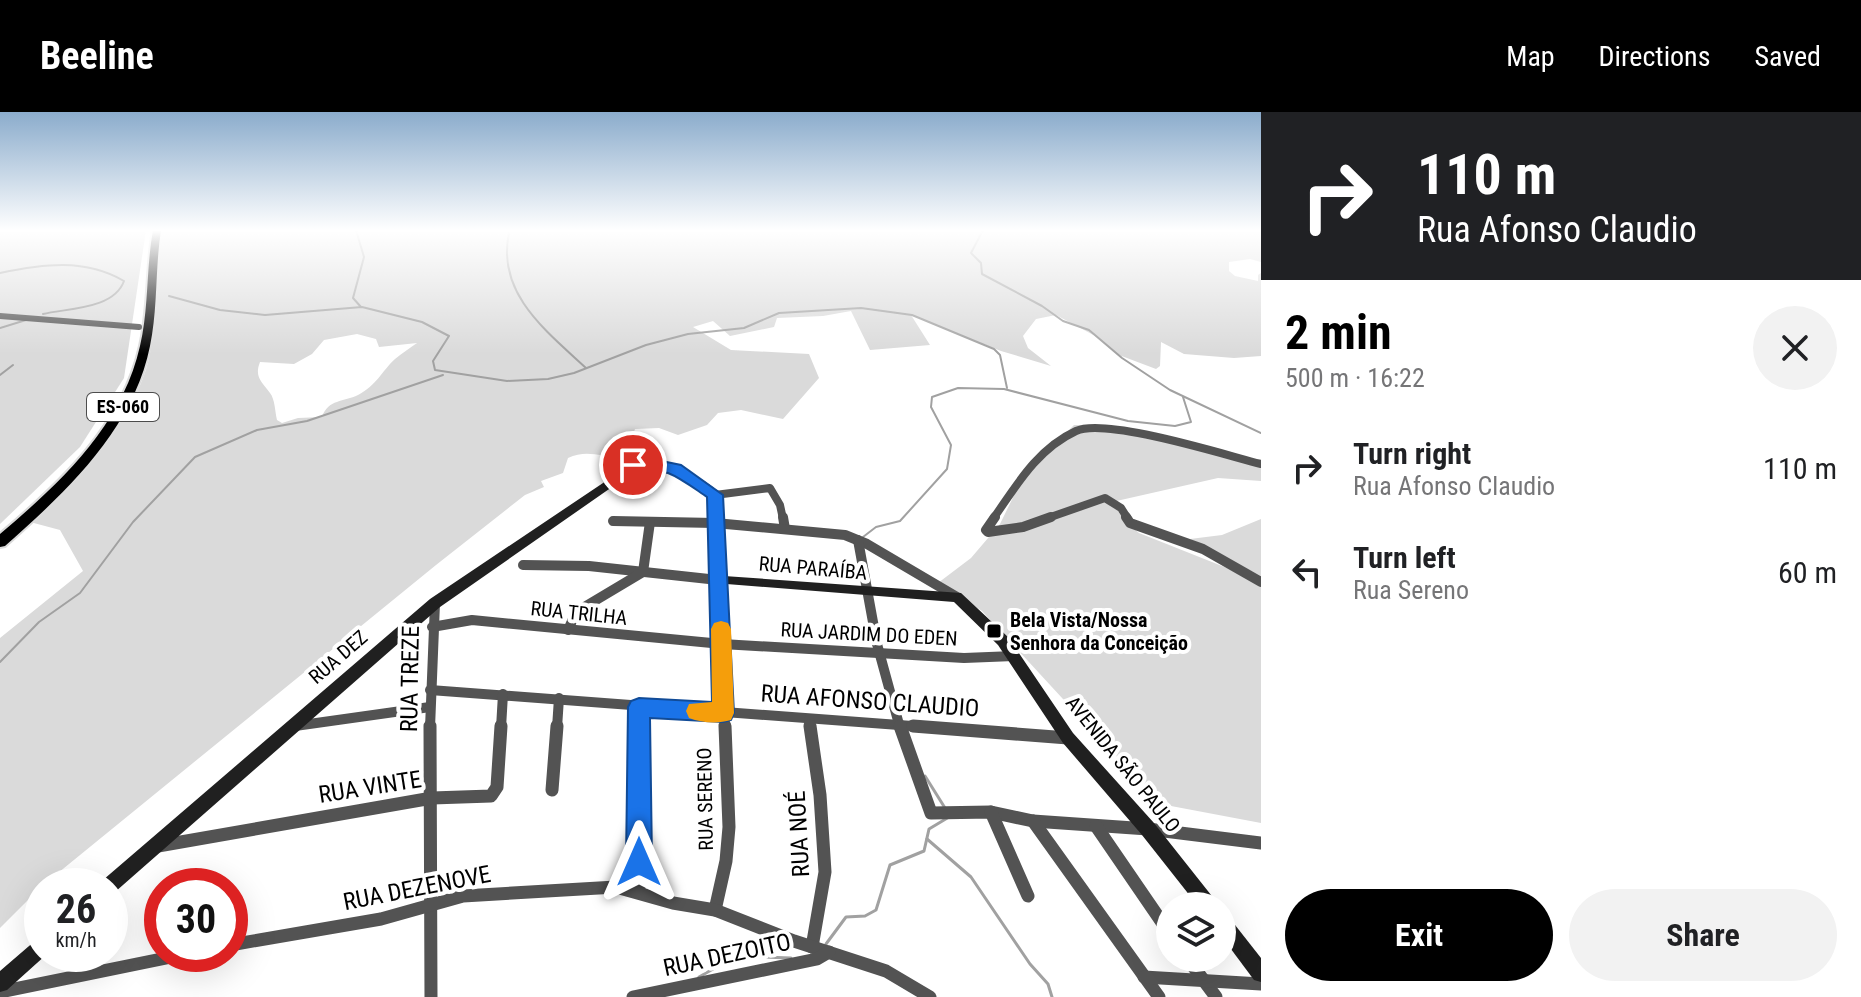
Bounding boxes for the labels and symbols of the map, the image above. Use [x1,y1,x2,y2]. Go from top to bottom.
road number: ES-060 [87,393,159,421]
pin [599,431,667,499]
street label: RUA PARAÍBA [758,551,869,585]
street label: RUA TRILHA [530,596,629,630]
place label: Bela Vista/Nossa Senhora da Conceição [1010,608,1188,655]
street label: RUA JARDIM DO EDEN [780,617,958,651]
marker: Bela Vista/Nossa Senhora da Conceição [985,622,1003,640]
street label: RUA DEZ [304,625,372,689]
street label: RUA TREZE [395,625,425,732]
street label: RUA AFONSO CLAUDIO [760,679,980,723]
street label: AVENIDA SÃO PAULO [1061,691,1185,837]
street label: RUA SERENO [692,747,718,851]
street label: RUA VINTE [317,765,423,809]
street label: RUA NOÉ [783,790,815,878]
position arrow [597,820,681,904]
street label: RUA DEZENOVE [341,860,493,916]
speed limit sign: 30 [144,868,248,972]
street label: RUA DEZOITO [661,928,793,982]

